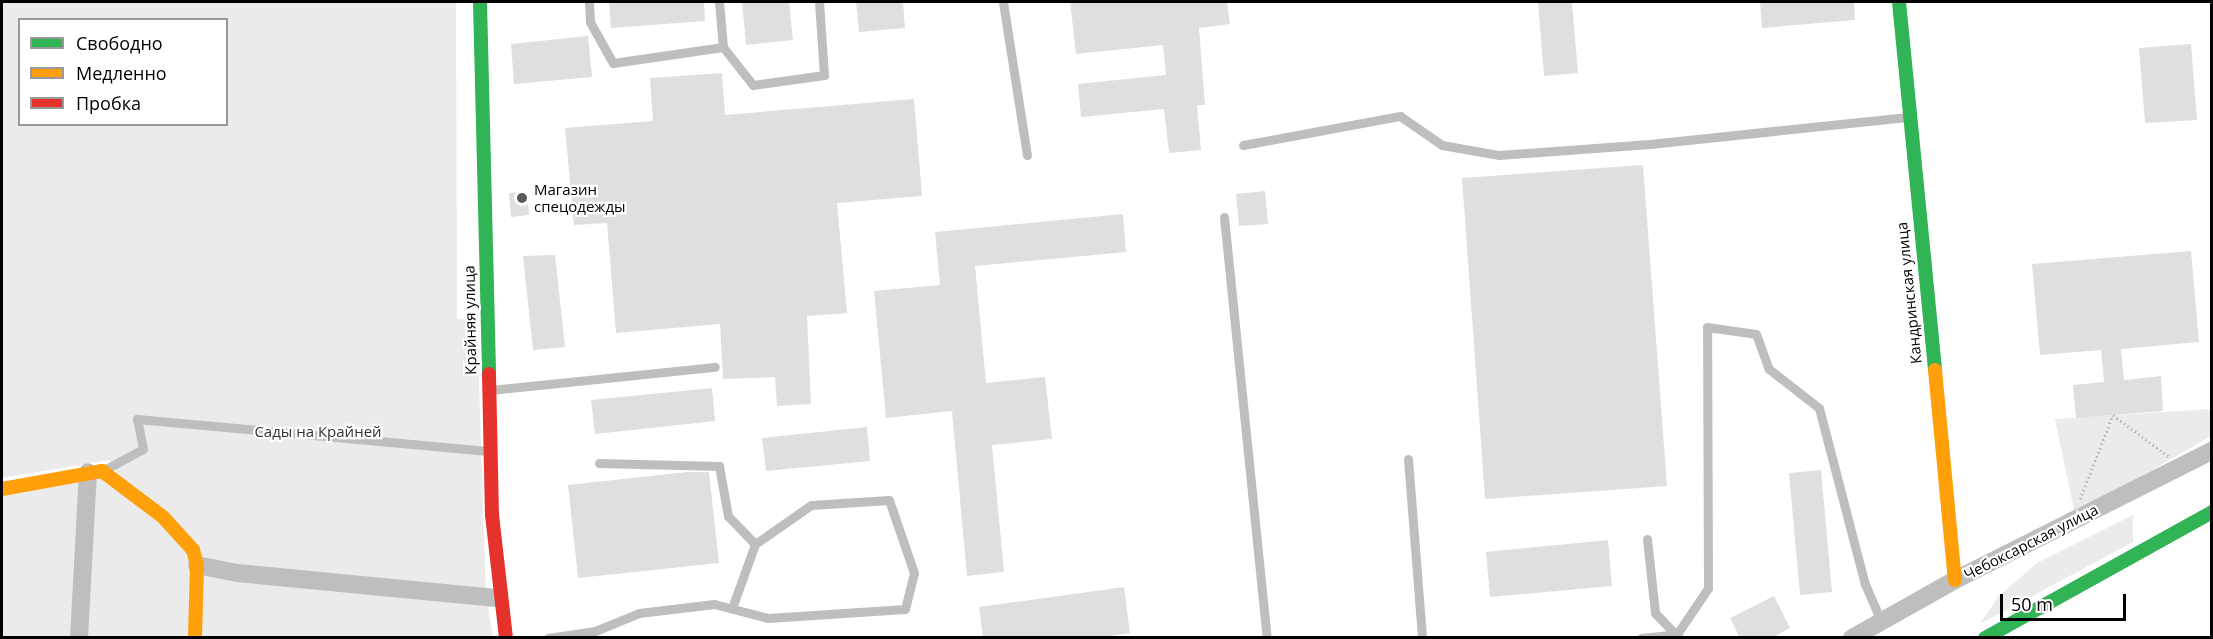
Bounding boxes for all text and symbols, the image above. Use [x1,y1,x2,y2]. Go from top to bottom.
legend [18,18,228,126]
text: Свободно [76,31,163,55]
text: Медленно [76,61,167,85]
text: Пробка [76,91,141,115]
place label: Магазин спецодежды [534,180,626,215]
marker: Магазин спецодежды [515,191,529,205]
street label: Кандринская улица [1893,221,1925,365]
street label: Крайняя улица [460,265,480,375]
park label: Сады на Крайней [254,423,382,441]
street label: Чебоксарская улица [1961,500,2101,584]
scale bar [2003,582,2129,620]
text: 50 m [2011,592,2053,616]

